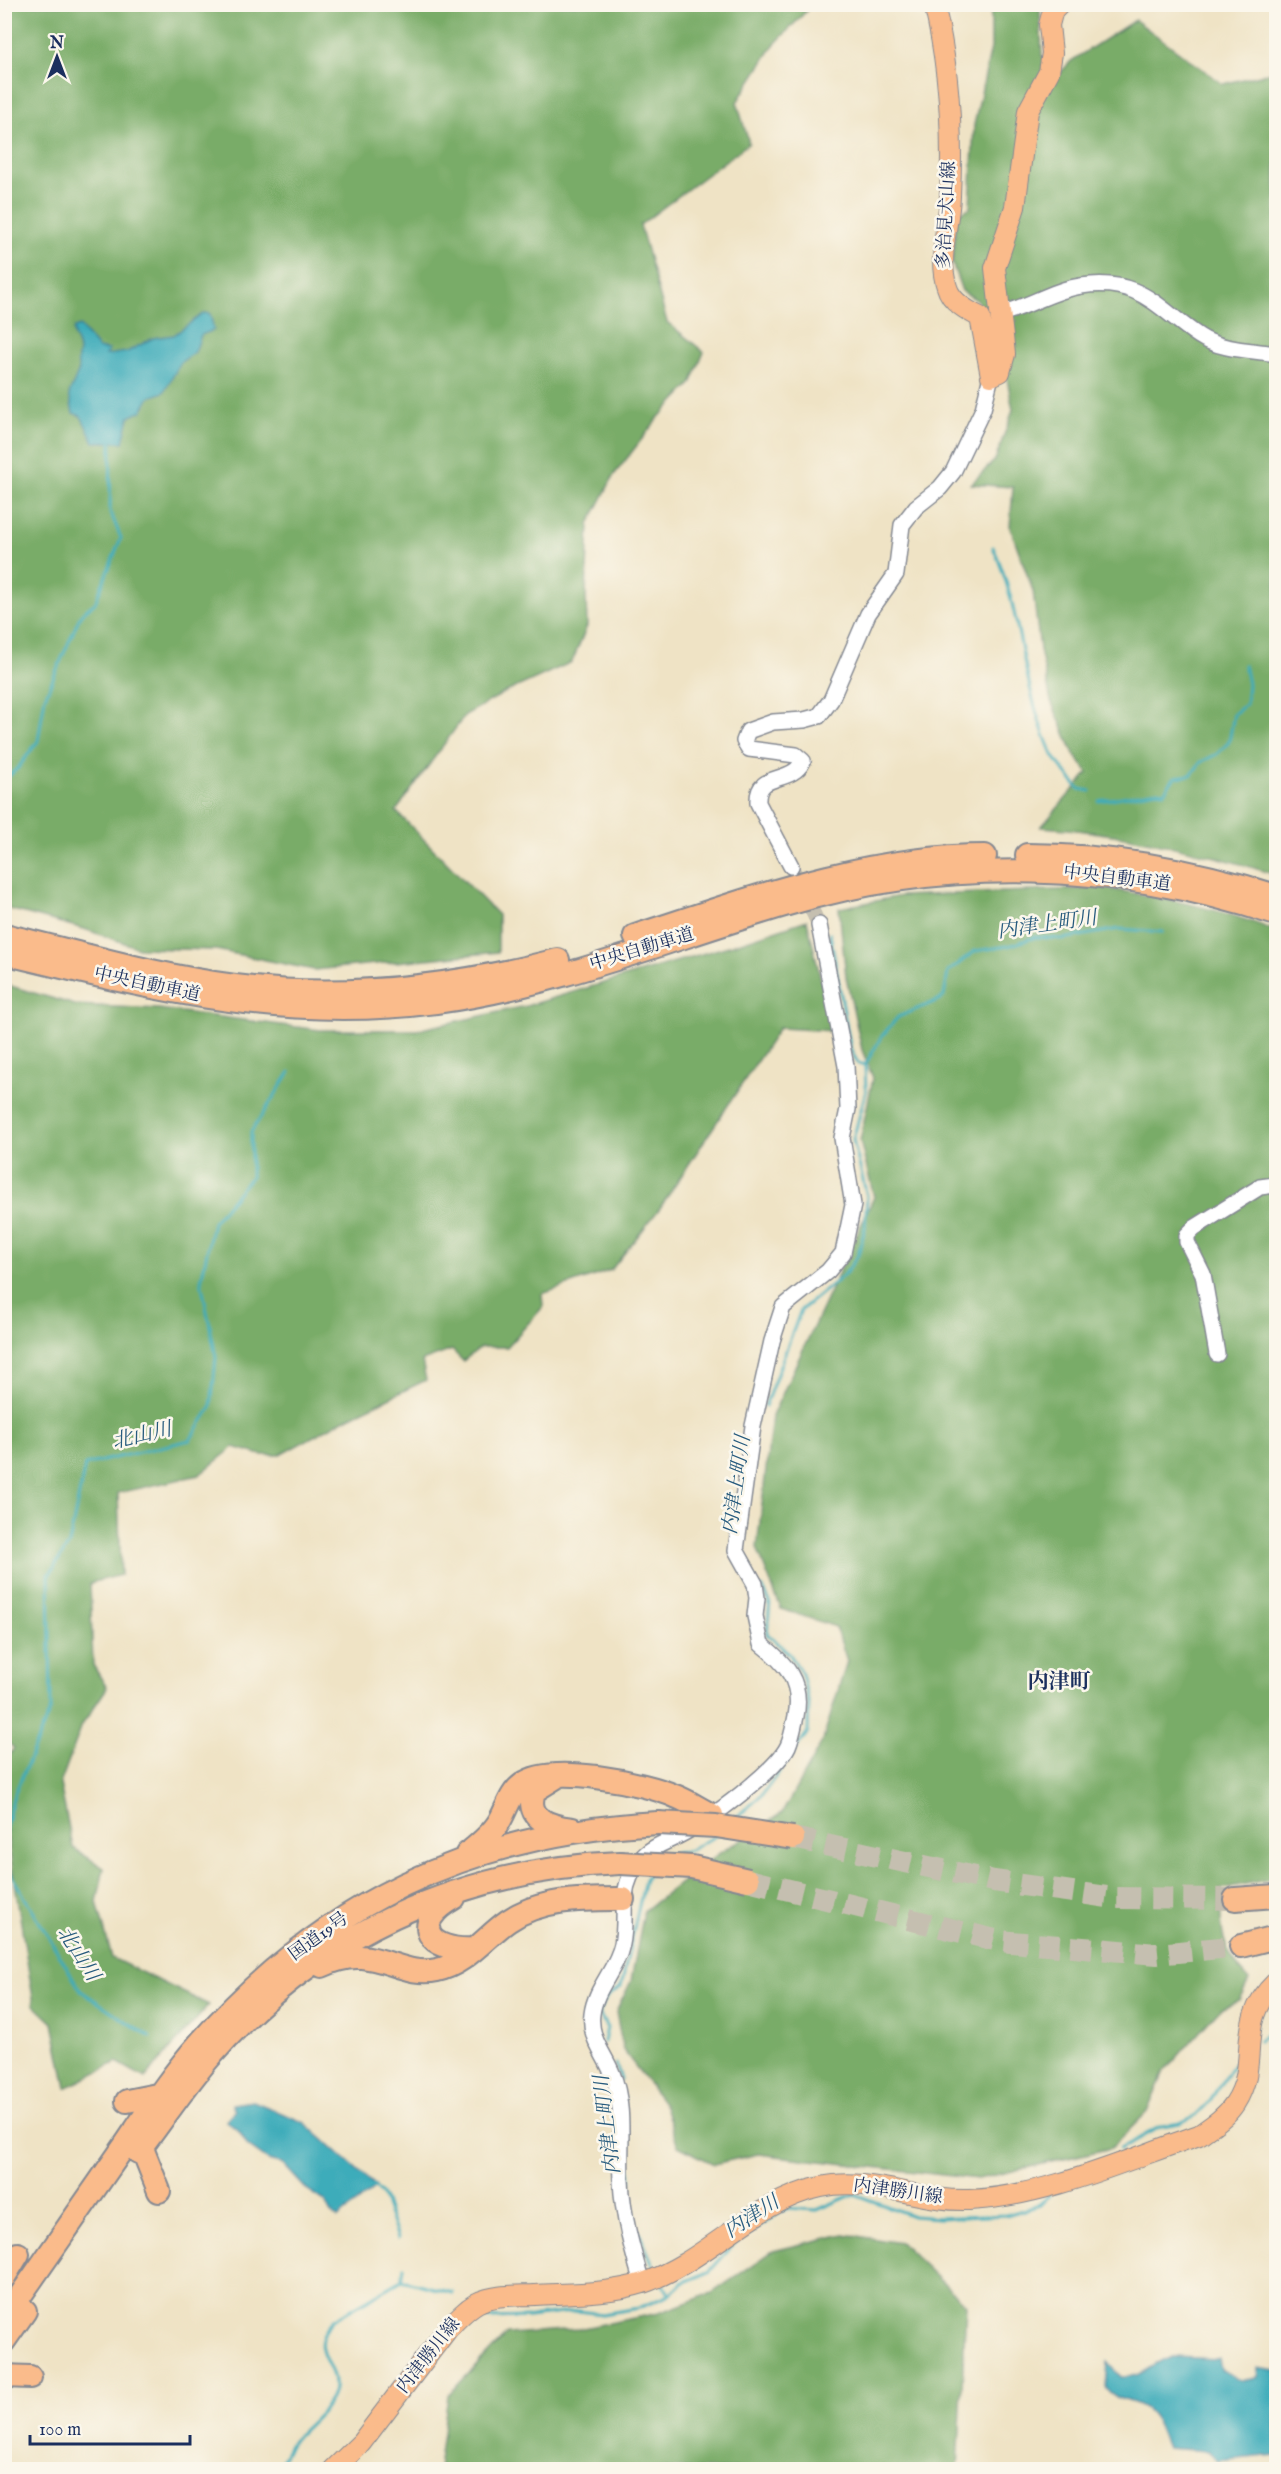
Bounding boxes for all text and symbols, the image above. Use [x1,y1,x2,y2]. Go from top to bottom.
north arrow [27,27,87,87]
text: N [49,34,64,54]
street label: 多治見犬山線 [933,160,961,270]
street label: 中央自動車道 [1062,861,1172,897]
water label: 内津上町川 [996,905,1100,944]
street label: 中央自動車道 [587,923,697,977]
street label: 中央自動車道 [92,963,202,1007]
water label: 北山川 [110,1417,176,1455]
water label: 内津上町川 [718,1432,757,1536]
district label: 内津町 [1028,1669,1091,1696]
street label: 国道19号 [285,1908,353,1966]
water label: 北山川 [51,1922,106,1988]
water label: 内津上町川 [589,2072,627,2176]
street label: 内津勝川線 [852,2174,944,2210]
water label: 内津川 [720,2189,786,2244]
street label: 内津勝川線 [392,2313,466,2399]
scale bar [30,2408,190,2446]
text: 100 m [39,2419,81,2442]

